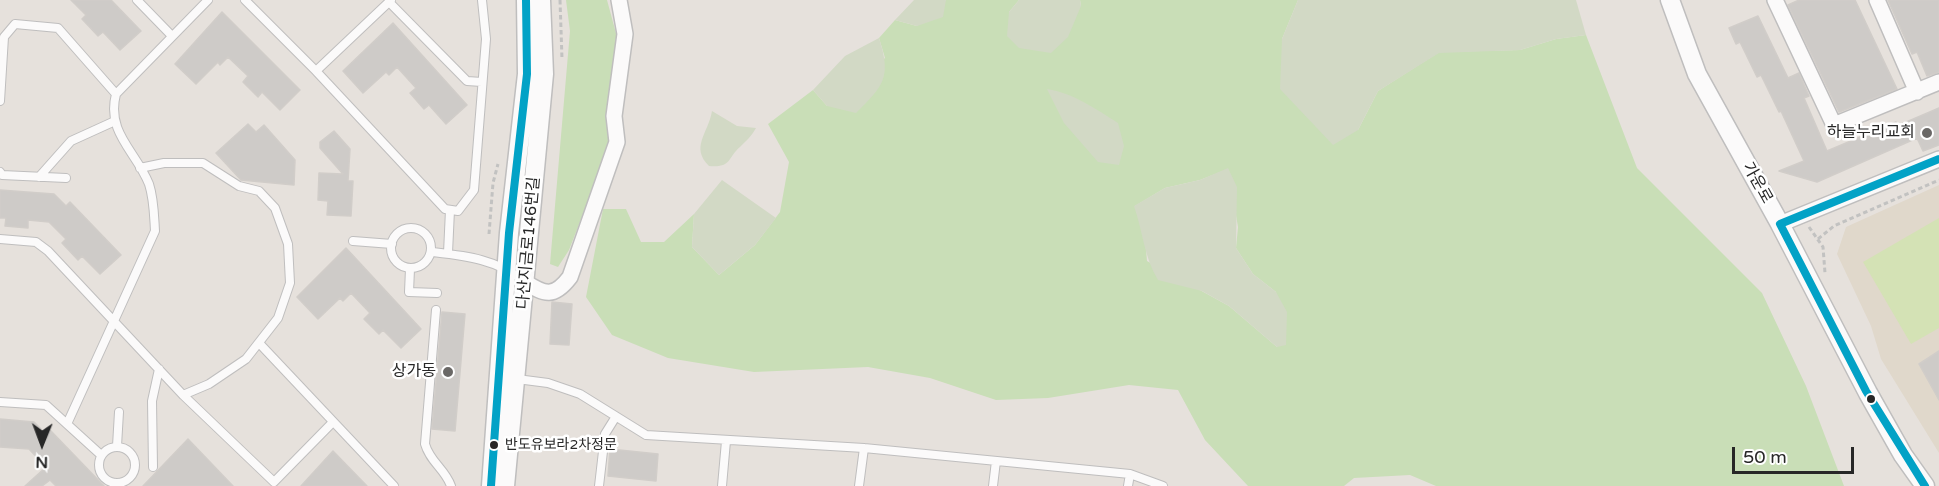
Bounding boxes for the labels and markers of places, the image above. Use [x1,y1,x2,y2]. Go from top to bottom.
place label: 하늘누리교회 [1827,123,1915,143]
marker: 하늘누리교회 [1920,126,1934,140]
place label: 상가동 [392,362,436,382]
marker: 상가동 [441,365,455,379]
unlabelled marker [1865,393,1877,405]
place label: 반도유보라2차정문 [505,437,617,453]
marker: 반도유보라2차정문 [488,439,500,451]

